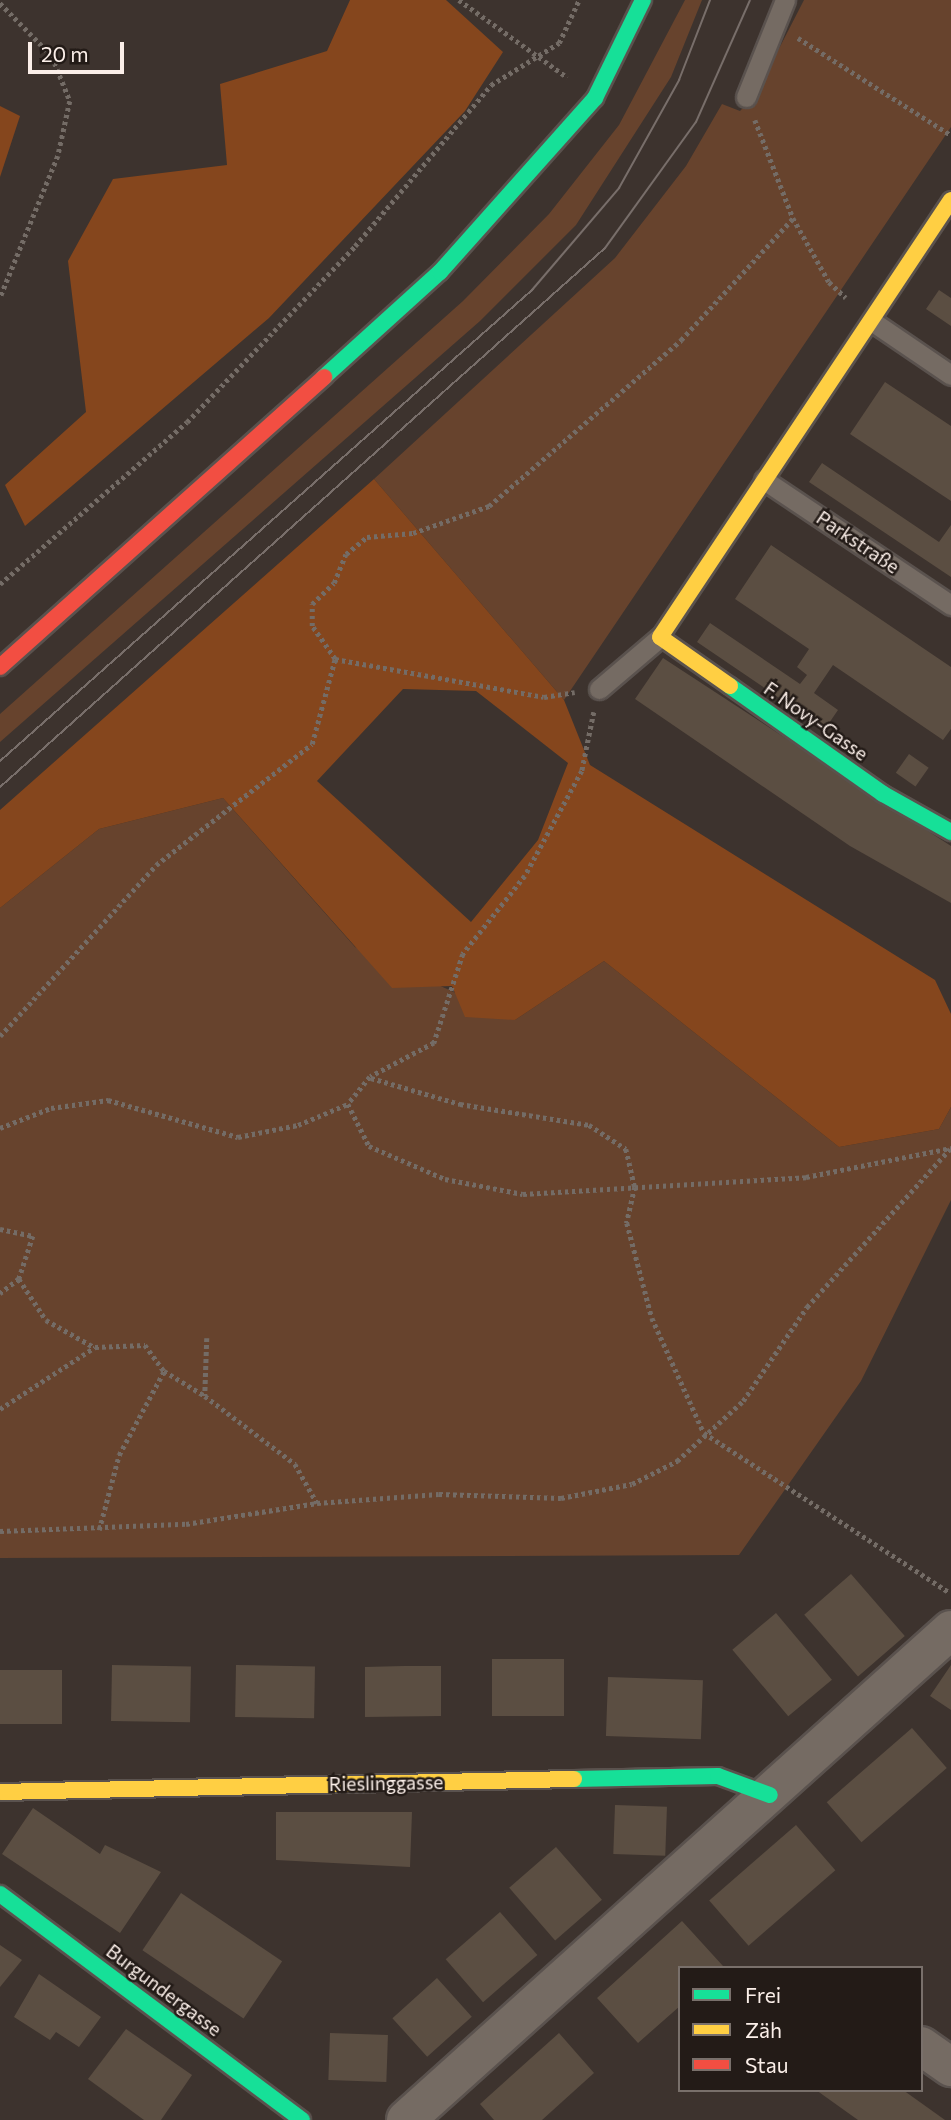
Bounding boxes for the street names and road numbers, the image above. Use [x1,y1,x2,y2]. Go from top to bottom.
street label: Parkstraße [812,506,904,578]
street label: F. Novy-Gasse [760,677,872,765]
street label: Rieslinggasse [329,1771,443,1795]
street label: Burgundergasse [102,1939,226,2041]

